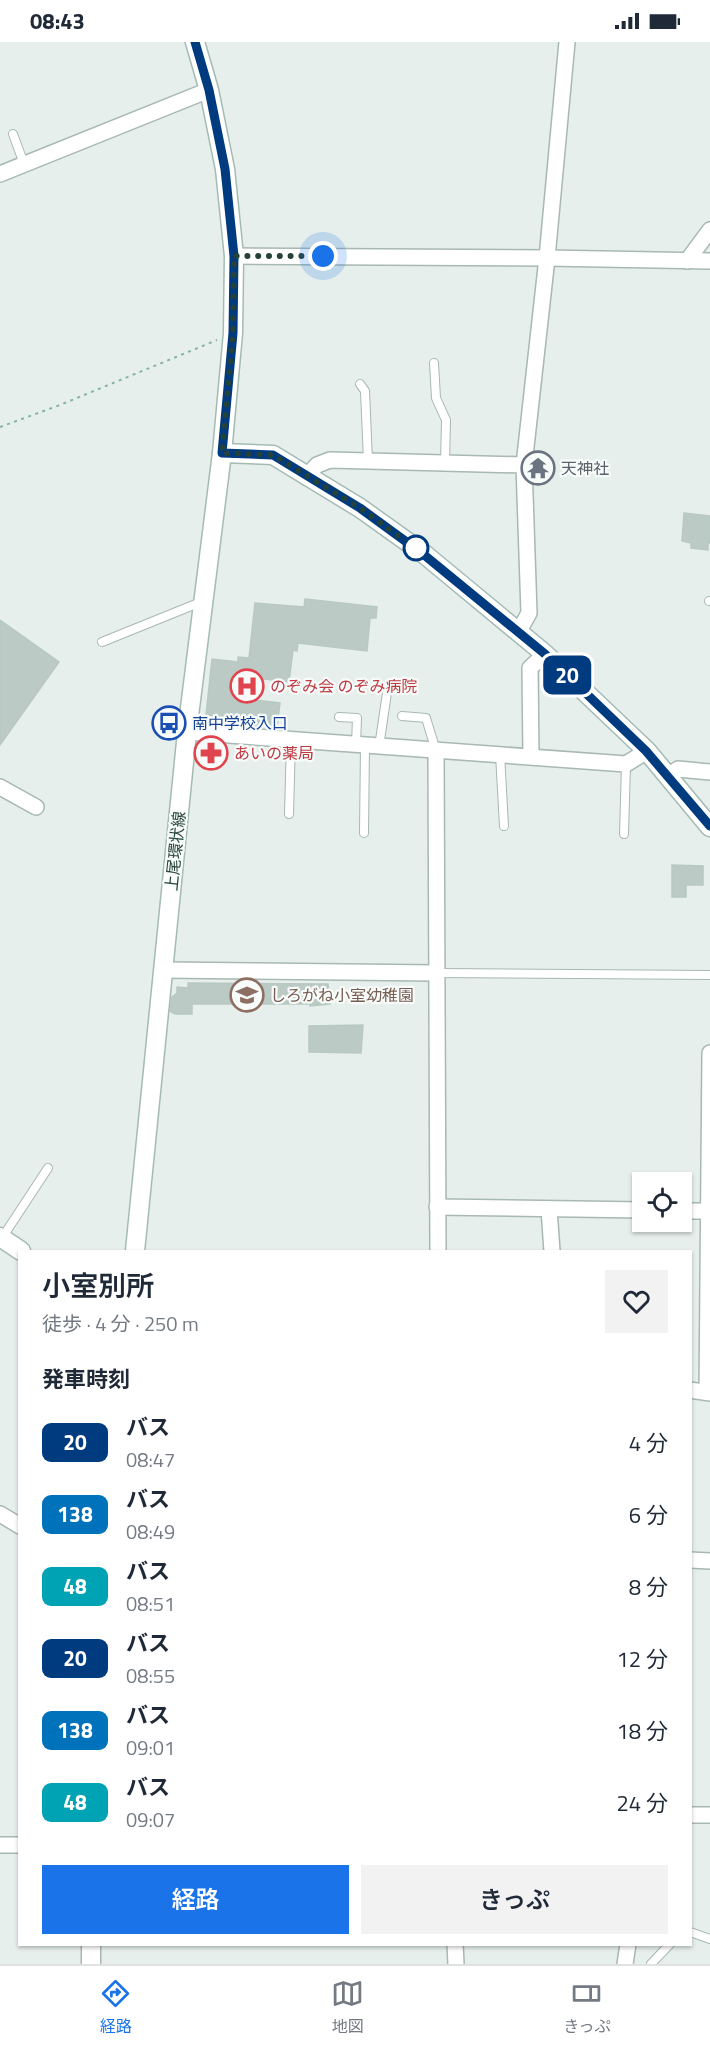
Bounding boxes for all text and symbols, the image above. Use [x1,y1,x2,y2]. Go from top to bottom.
text: 08:43 [30,4,85,38]
your location [308,241,338,271]
temple icon: 天神社 [520,450,556,486]
place label: 天神社 [561,456,609,480]
unlabelled marker [403,535,429,561]
line badge: 20 [540,656,594,694]
text: 20 [555,659,579,691]
hospital icon: のぞみ会 のぞみ病院 [229,668,265,704]
place label: のぞみ会 のぞみ病院 [270,674,418,698]
bus stop icon: 南中学校入口 [151,705,187,741]
place label: 南中学校入口 [192,711,288,735]
pharmacy icon: あいの薬局 [193,735,229,771]
place label: あいの薬局 [234,741,314,765]
street label: 上尾環状線 [159,810,191,892]
school or university icon: しろがね小室幼稚園 [229,977,265,1013]
place label: しろがね小室幼稚園 [270,983,414,1007]
map controls [632,1172,692,1232]
button: locate [632,1172,692,1232]
text: 小室別所 [42,1264,154,1307]
button: heart [605,1270,668,1333]
text: 徒歩 · 4 分 · 250 m [42,1308,199,1339]
text: 発車時刻 [42,1362,130,1396]
text: バス [126,1410,170,1444]
text: 20 [63,1426,87,1458]
text: 4 分 [629,1426,668,1460]
text: 08:47 [126,1444,175,1475]
text: バス [126,1482,170,1516]
text: 138 [57,1498,93,1530]
text: 6 分 [629,1498,668,1532]
text: 08:49 [126,1516,175,1547]
text: バス [126,1554,170,1588]
text: 48 [63,1570,87,1602]
text: 8 分 [629,1570,668,1604]
text: 08:51 [126,1588,175,1619]
text: バス [126,1626,170,1660]
text: 20 [63,1642,87,1674]
text: 12 分 [617,1642,668,1676]
text: 08:55 [126,1660,175,1691]
text: バス [126,1698,170,1732]
text: 138 [57,1714,93,1746]
text: 18 分 [617,1714,668,1748]
text: 09:01 [126,1732,175,1763]
text: バス [126,1770,170,1804]
text: 48 [63,1786,87,1818]
text: 24 分 [617,1786,668,1820]
text: 09:07 [126,1804,175,1835]
button: 経路 [42,1865,349,1934]
button: きっぷ [361,1865,668,1934]
tab: 経路 [99,1977,132,2038]
tab: 地図 [331,1977,364,2038]
tab: きっぷ [563,1977,611,2038]

